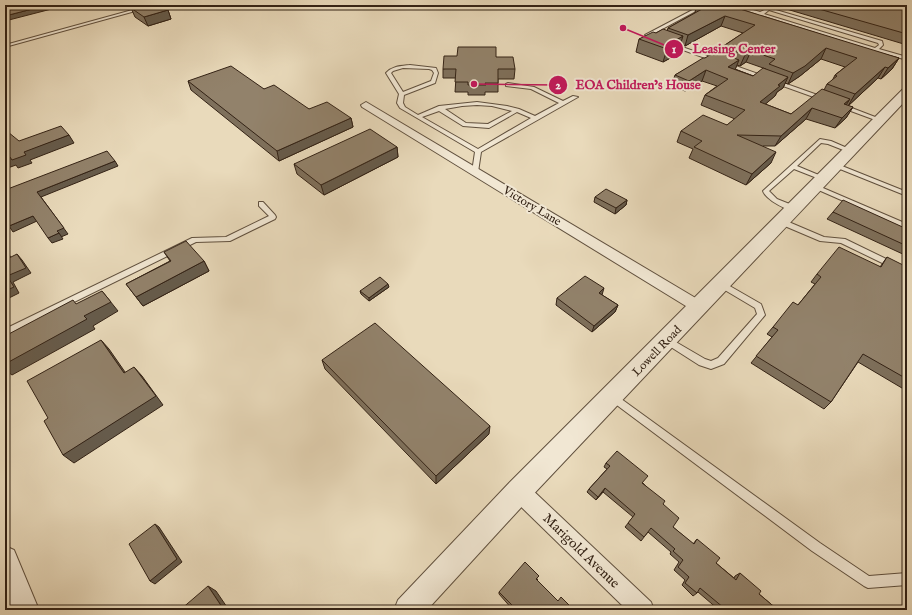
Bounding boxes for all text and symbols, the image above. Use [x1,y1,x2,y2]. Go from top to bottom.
callout: Leasing Center [664,36,783,61]
text: Leasing Center [691,41,776,58]
text: 1 [672,42,677,57]
callout: EOA Children’s House [548,72,709,97]
text: EOA Children’s House [575,77,701,94]
text: 2 [555,78,561,93]
street label: Victory Lane [499,182,564,229]
street label: Lowell Road [629,322,685,379]
street label: Marigold Avenue [539,510,624,593]

